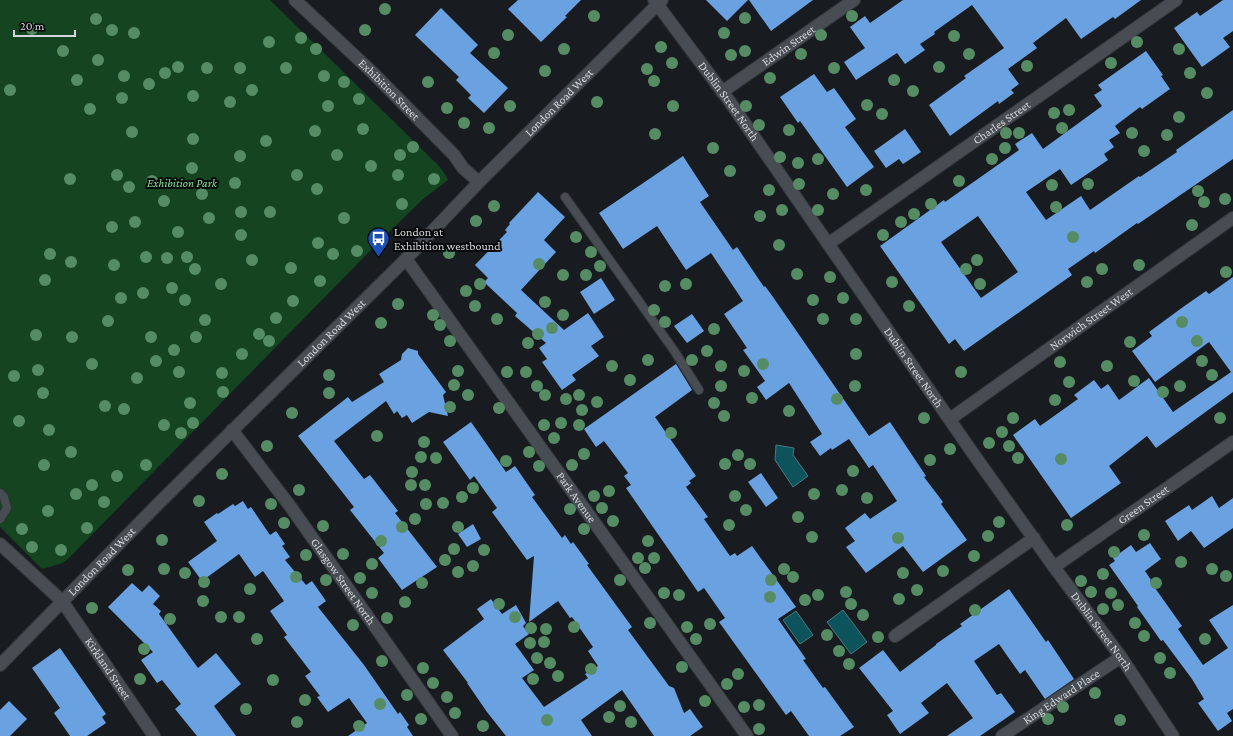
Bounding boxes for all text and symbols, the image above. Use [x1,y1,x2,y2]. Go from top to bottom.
scale bar [14,12,75,38]
text: 20 m [20,19,45,33]
street label: Edwin Street [759,22,819,69]
street label: Exhibition Street [356,56,423,124]
street label: Dublin Street North [695,59,762,144]
street label: London Road West [522,65,597,139]
street label: Charles Street [970,97,1034,147]
park label: Exhibition Park [147,176,218,190]
place label: London at Exhibition westbound [394,225,501,253]
bus stop icon: London at Exhibition westbound [366,226,392,259]
street label: Norwich Street West [1047,284,1136,353]
street label: London Road West [294,295,369,370]
street label: Dublin Street North [881,325,947,411]
street label: Park Avenue [554,469,599,525]
street label: Green Street [1115,481,1172,527]
street label: London Road West [65,524,139,599]
street label: Glasgow Street North [308,536,379,628]
street label: Dublin Street North [1068,589,1135,674]
street label: Kirkland Street [82,635,135,703]
street label: King Edward Place [1020,666,1102,727]

